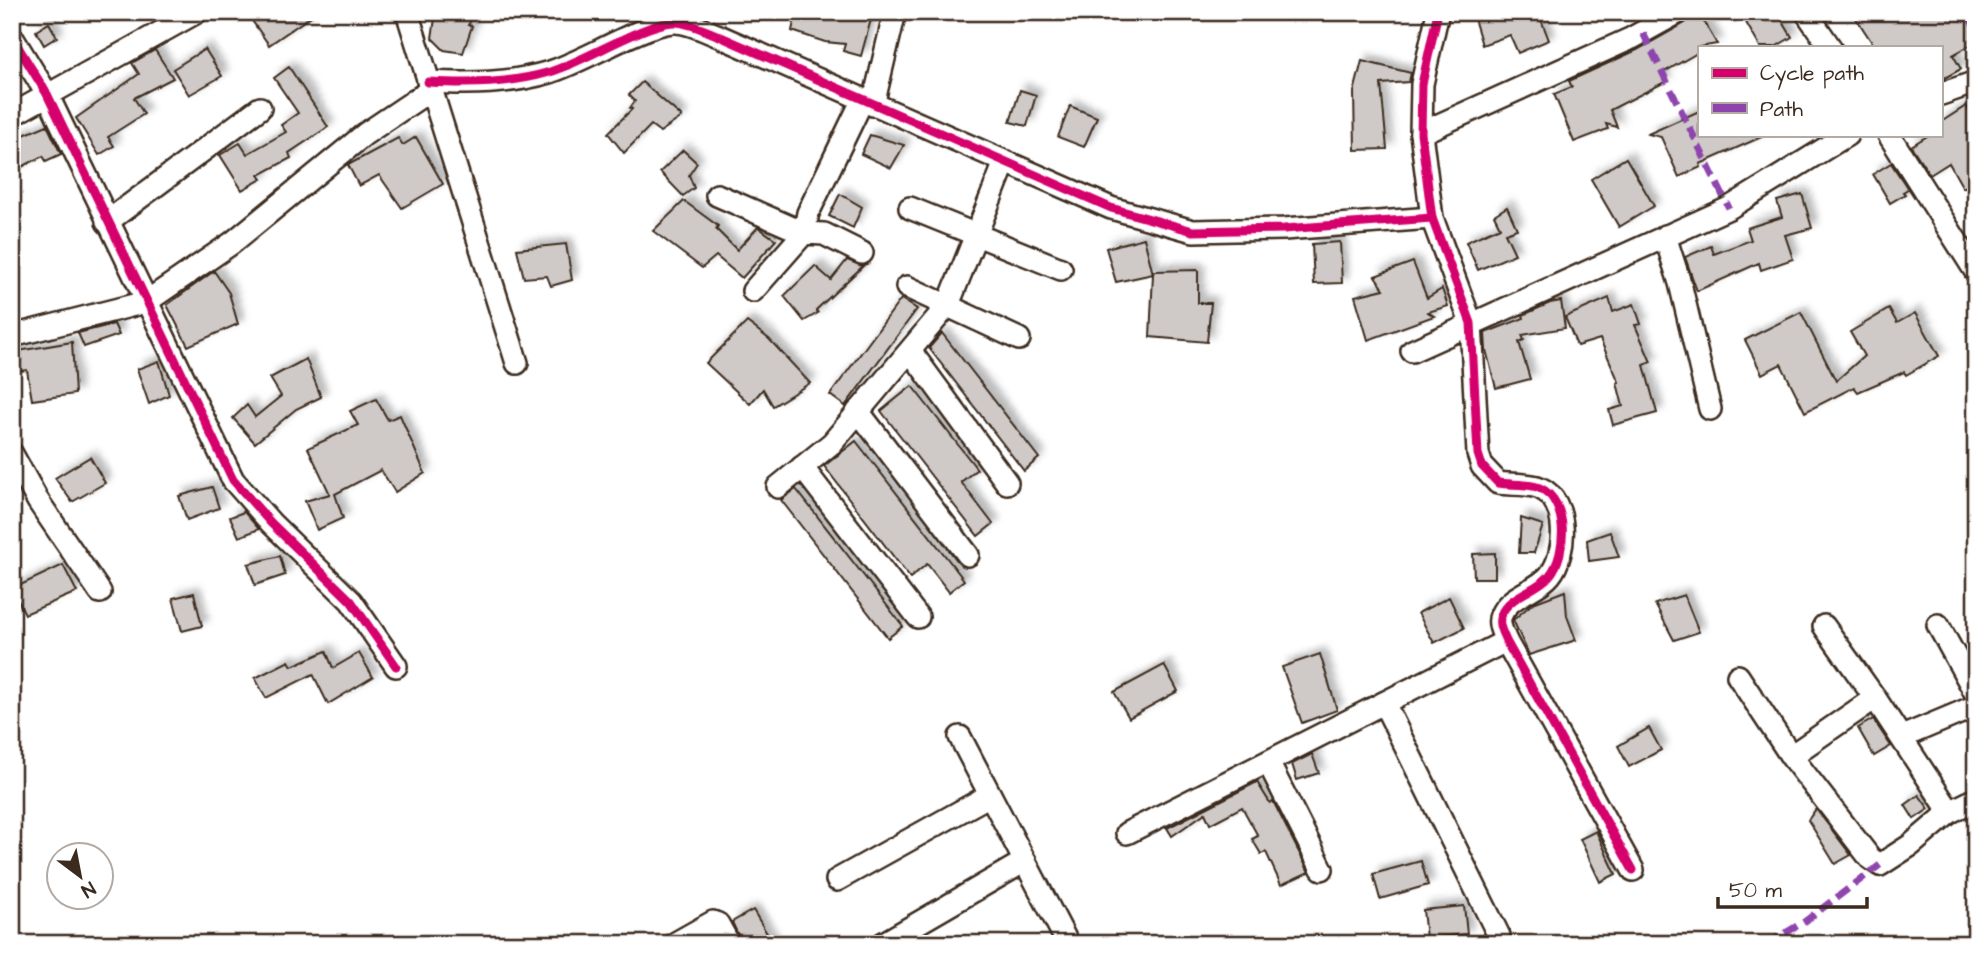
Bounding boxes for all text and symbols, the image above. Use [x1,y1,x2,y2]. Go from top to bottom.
legend [1698,46,1942,136]
text: Cycle path [1760,59,1865,90]
text: Path [1760,95,1804,124]
north arrow [46,841,116,911]
scale bar [1718,865,1867,909]
text: N [76,875,100,904]
text: 50 m [1729,876,1783,905]

